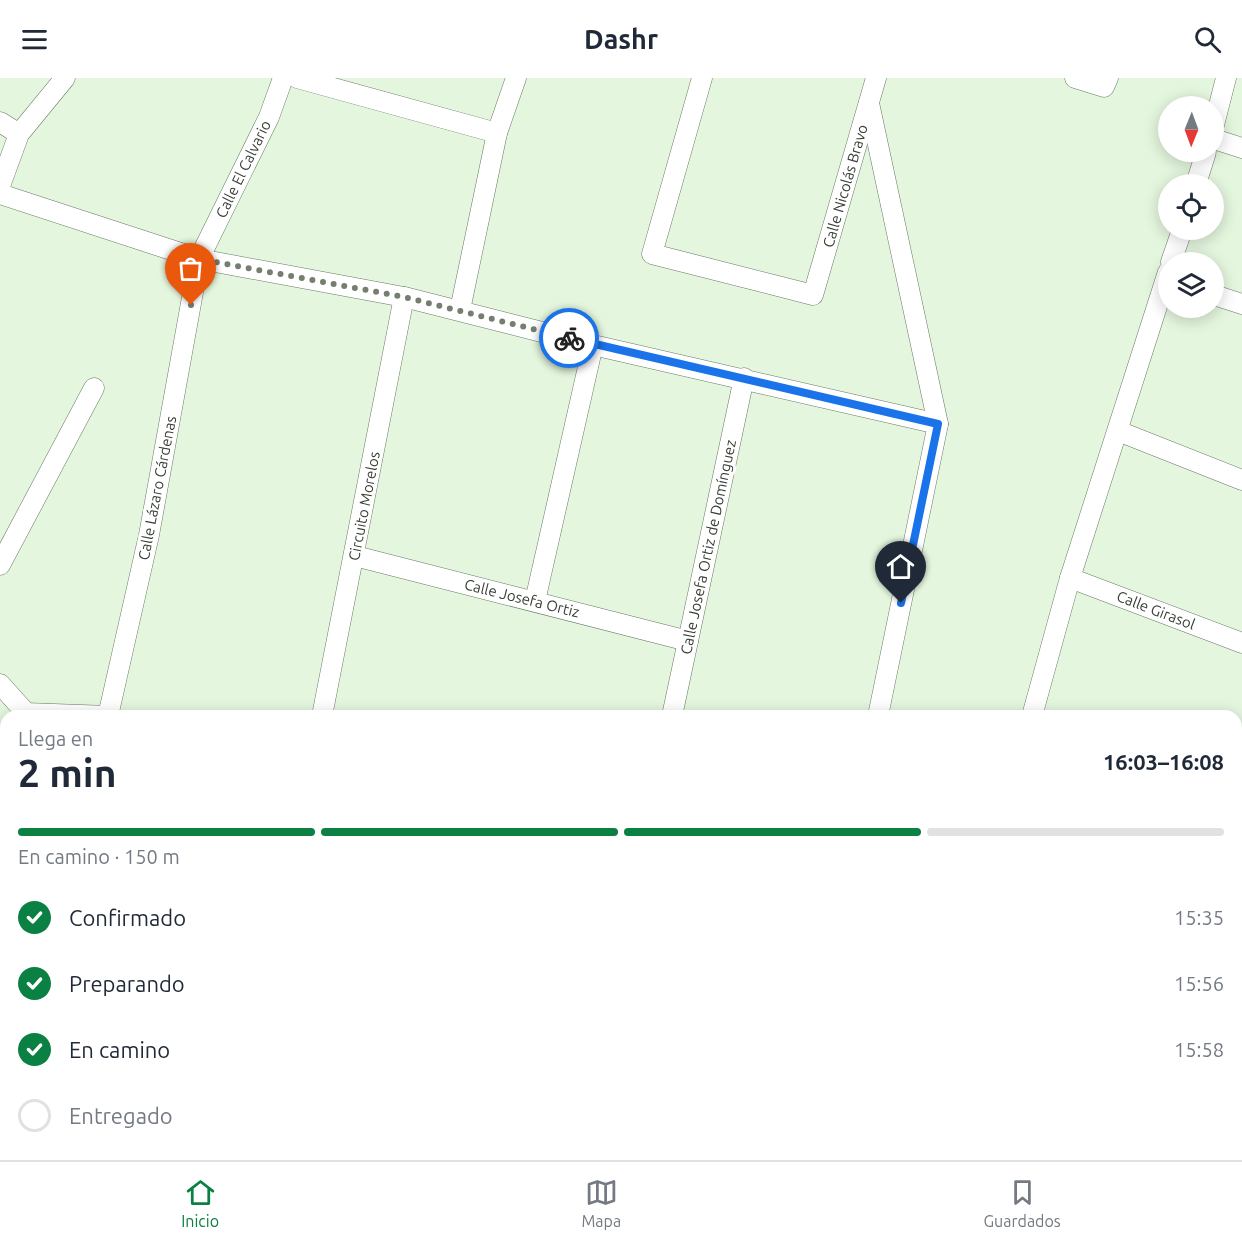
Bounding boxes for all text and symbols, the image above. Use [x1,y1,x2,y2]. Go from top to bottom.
icon: menu [18,23,51,56]
icon: search [1191,23,1224,56]
text: Dashr [584,24,658,54]
north arrow [1158,96,1224,162]
map controls [1158,96,1224,318]
street label: Calle El Calvario [212,118,274,220]
street label: Calle Nicolás Bravo [819,123,871,249]
button: locate [1158,174,1224,240]
pin [165,243,216,305]
icon: bag [174,252,207,285]
button: layers [1158,252,1224,318]
courier [539,308,599,368]
icon: bike [553,322,586,355]
street label: Calle Lázaro Cárdenas [135,414,179,562]
street label: Calle Josefa Ortiz de Domínguez [677,438,739,656]
street label: Circuito Morelos [345,450,383,562]
pin [875,541,926,603]
icon: home [884,550,917,583]
street label: Calle Josefa Ortiz [463,575,581,621]
street label: Calle Girasol [1114,587,1198,633]
text: Llega en [18,727,93,750]
text: 16:03–16:08 [1103,749,1224,774]
text: 2 min [18,751,117,794]
text: En camino · 150 m [18,845,180,868]
icon: check [18,901,51,934]
text: Confirmado [69,905,186,930]
text: 15:35 [1174,906,1224,929]
icon: check [18,967,51,1000]
text: Preparando [69,971,185,996]
text: 15:56 [1174,972,1224,995]
icon: check [18,1033,51,1066]
text: En camino [69,1037,170,1062]
text: 15:58 [1174,1038,1224,1061]
text: Entregado [69,1103,173,1128]
tab: Inicio [181,1176,219,1230]
tab: Mapa [581,1176,621,1230]
tab: Guardados [984,1176,1061,1230]

